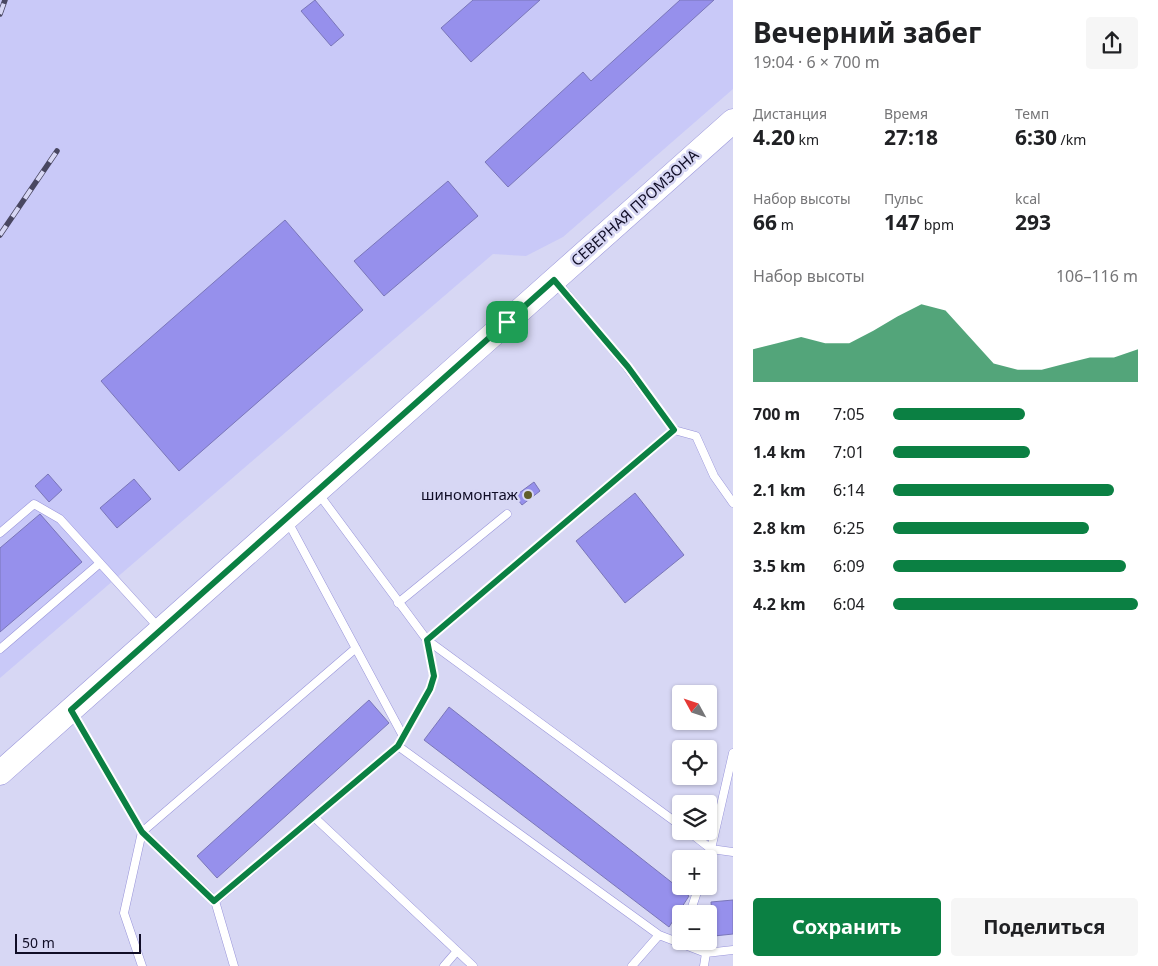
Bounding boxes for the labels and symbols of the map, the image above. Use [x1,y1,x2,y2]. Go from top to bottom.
street label: СЕВЕРНАЯ ПРОМЗОНА [566,144,703,270]
pin [486,301,528,343]
place label: шиномонтаж [421,484,519,504]
marker: шиномонтаж [522,489,534,501]
north arrow [672,685,718,730]
scale bar [15,931,141,954]

